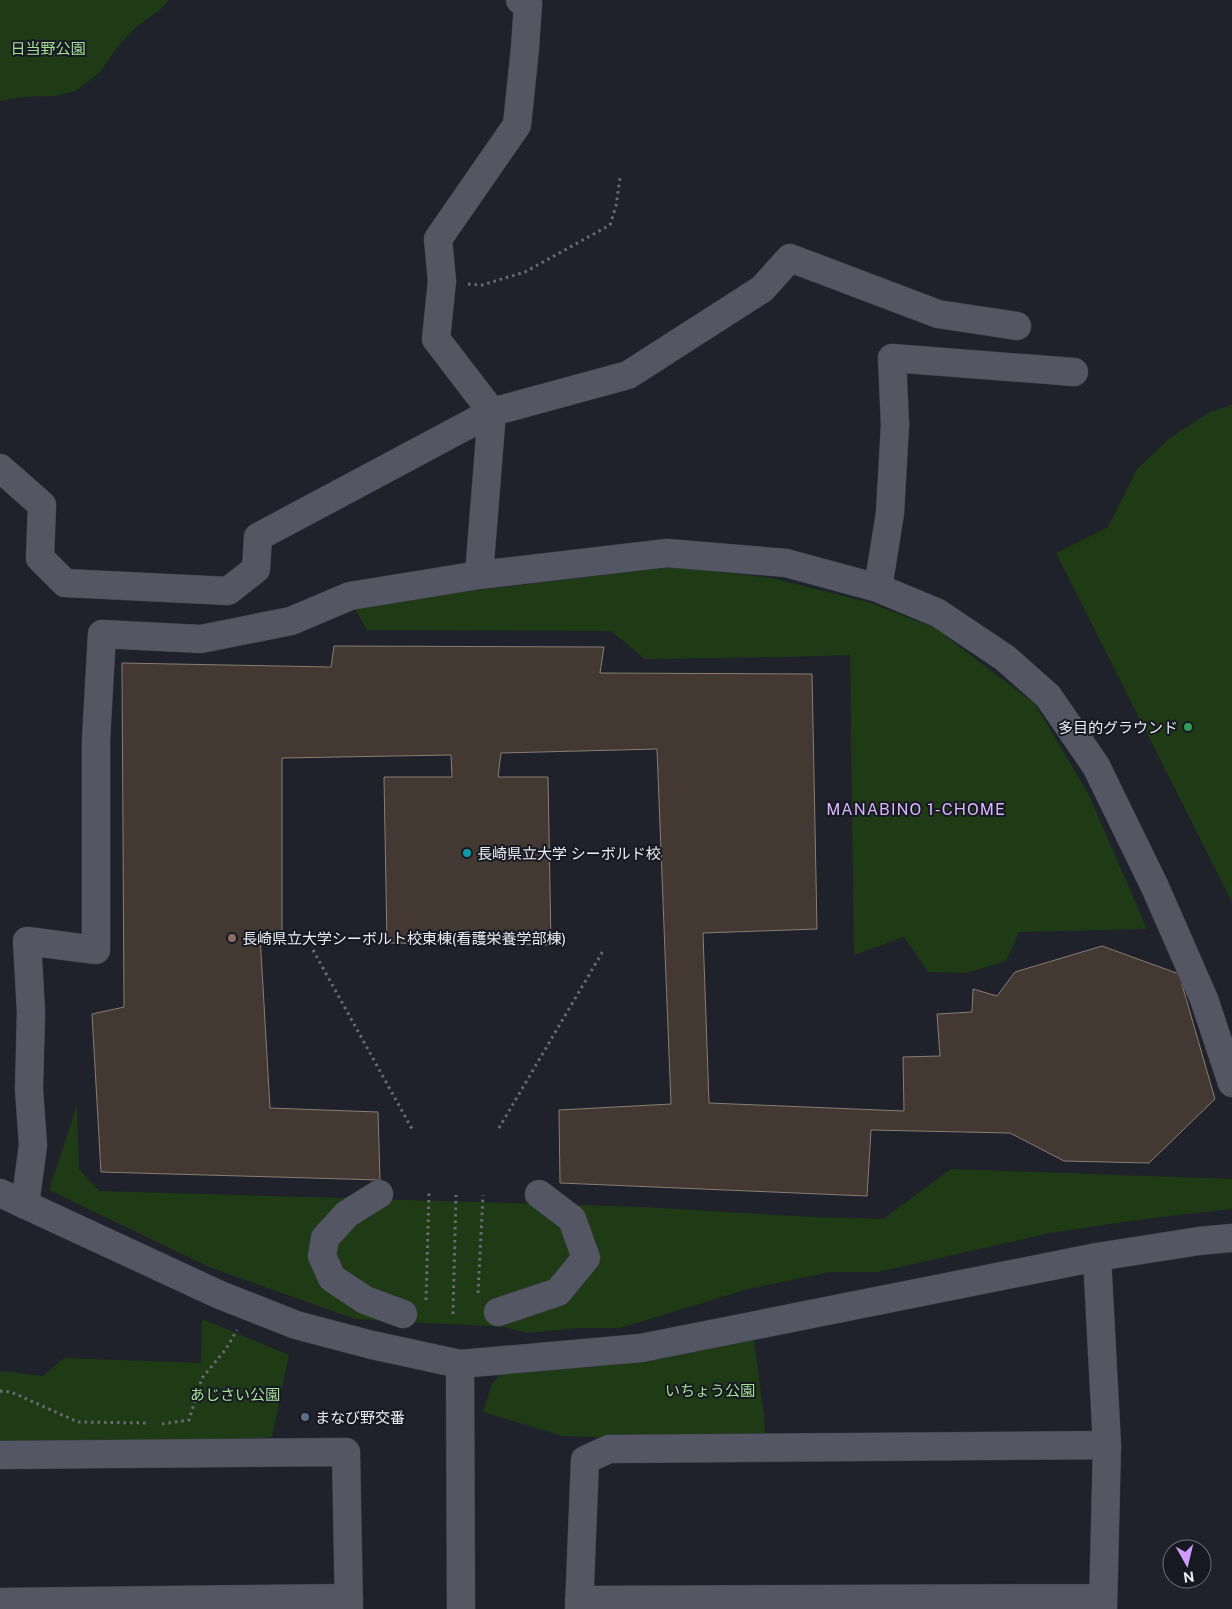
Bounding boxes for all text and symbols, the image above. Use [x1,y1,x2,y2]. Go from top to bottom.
park label: 日当野公園 [10,40,86,57]
place label: 多目的グラウンド [1058,719,1178,736]
marker: 多目的グラウンド [1182,721,1194,733]
district label: MANABINO 1-CHOME [826,800,1006,819]
place label: 長崎県立大学 シーボルド校 [477,845,661,862]
marker: 長崎県立大学 シーボルド校 [461,847,473,859]
place label: 長崎県立大学シーボルト校東棟(看護栄養学部棟) [242,930,566,947]
marker: 長崎県立大学シーボルト校東棟(看護栄養学部棟) [226,932,238,944]
park label: いちょう公園 [665,1382,755,1399]
park label: あじさい公園 [190,1386,280,1403]
place label: まなび野交番 [315,1409,405,1426]
marker: まなび野交番 [299,1411,311,1423]
north arrow [1162,1539,1212,1589]
text: N [1182,1568,1195,1586]

